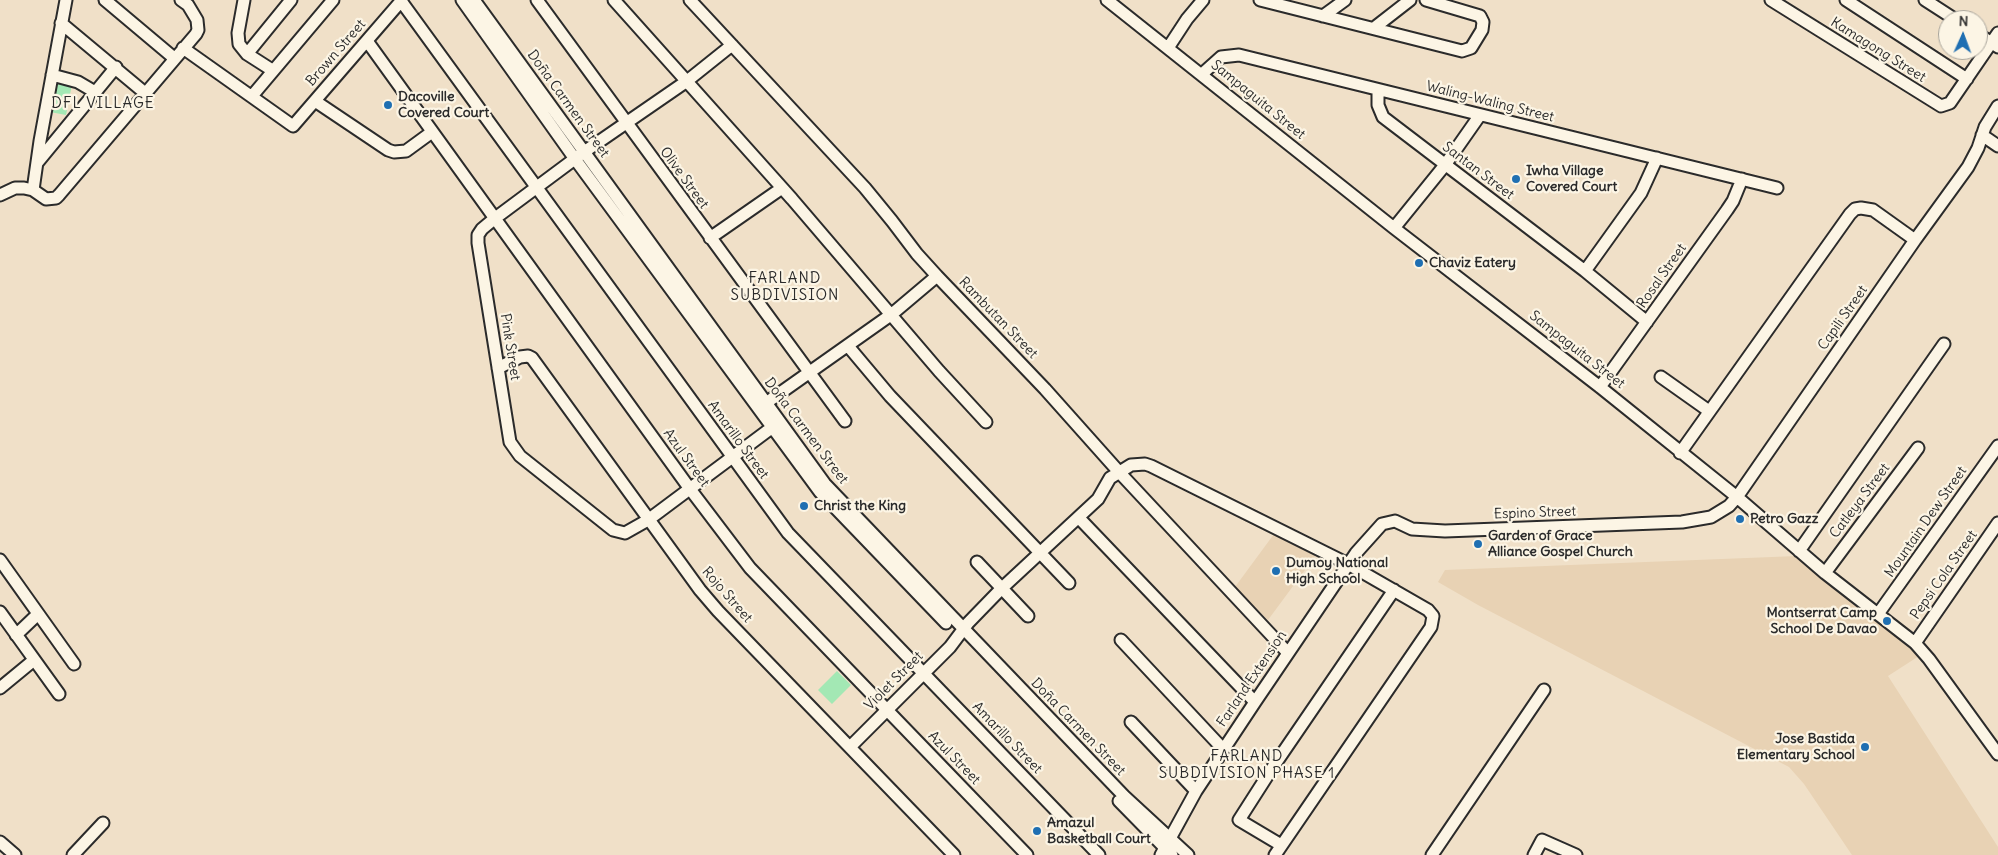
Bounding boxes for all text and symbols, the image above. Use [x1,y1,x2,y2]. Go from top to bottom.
north arrow [1938,10,1988,60]
text: N [1958,12,1969,30]
street label: Kamagong Street [1827,14,1929,86]
street label: Brown Street [303,16,369,90]
street label: Doña Carmen Street [523,47,613,161]
street label: Sampaguita Street [1207,57,1309,143]
street label: Waling-Waling Street [1424,78,1556,126]
place label: Dacoville Covered Court [398,89,489,121]
district label: DFL VILLAGE [50,95,156,113]
marker: Dacoville Covered Court [382,99,394,111]
street label: Santan Street [1439,139,1517,203]
street label: Olive Street [656,144,712,212]
place label: Iwha Village Covered Court [1526,163,1617,196]
marker: Iwha Village Covered Court [1510,173,1522,185]
street label: Rosal Street [1634,241,1690,311]
place label: Chaviz Eatery [1429,255,1516,271]
marker: Chaviz Eatery [1413,257,1425,269]
district label: FARLAND SUBDIVISION [729,270,841,305]
street label: Rambutan Street [955,274,1041,362]
street label: Capili Street [1815,282,1871,354]
street label: Sampaguita Street [1526,308,1628,392]
street label: Pink Street [496,312,524,382]
street label: Doña Carmen Street [761,375,851,487]
street label: Amarillo Street [704,397,772,483]
street label: Azul Street [659,426,713,490]
street label: Catleya Street [1826,460,1894,542]
street label: Mountain Dew Street [1881,463,1971,581]
place label: Christ the King [814,498,906,514]
marker: Christ the King [798,500,810,512]
street label: Espino Street [1494,503,1576,523]
place label: Petro Gazz [1750,511,1818,527]
marker: Petro Gazz [1734,513,1746,525]
street label: Pepsi Cola Street [1907,527,1981,623]
place label: Garden of Grace Alliance Gospel Church [1488,528,1633,560]
marker: Garden of Grace Alliance Gospel Church [1472,538,1484,550]
place label: Dumoy National High School [1286,555,1388,588]
street label: Rojo Street [698,564,756,626]
marker: Dumoy National High School [1270,565,1282,577]
place label: Montserrat Camp School De Davao [1767,605,1877,638]
marker: Montserrat Camp School De Davao [1881,615,1893,627]
street label: Farland Extension [1214,628,1290,730]
street label: Violet Street [861,648,927,714]
street label: Doña Carmen Street [1027,675,1129,779]
street label: Amarillo Street [969,699,1045,777]
street label: Azul Street [924,728,984,788]
place label: Jose Bastida Elementary School [1737,731,1855,764]
marker: Jose Bastida Elementary School [1859,741,1871,753]
district label: FARLAND SUBDIVISION PHASE 1 [1156,748,1338,783]
place label: Amazul Basketball Court [1047,815,1151,848]
marker: Amazul Basketball Court [1031,825,1043,837]

